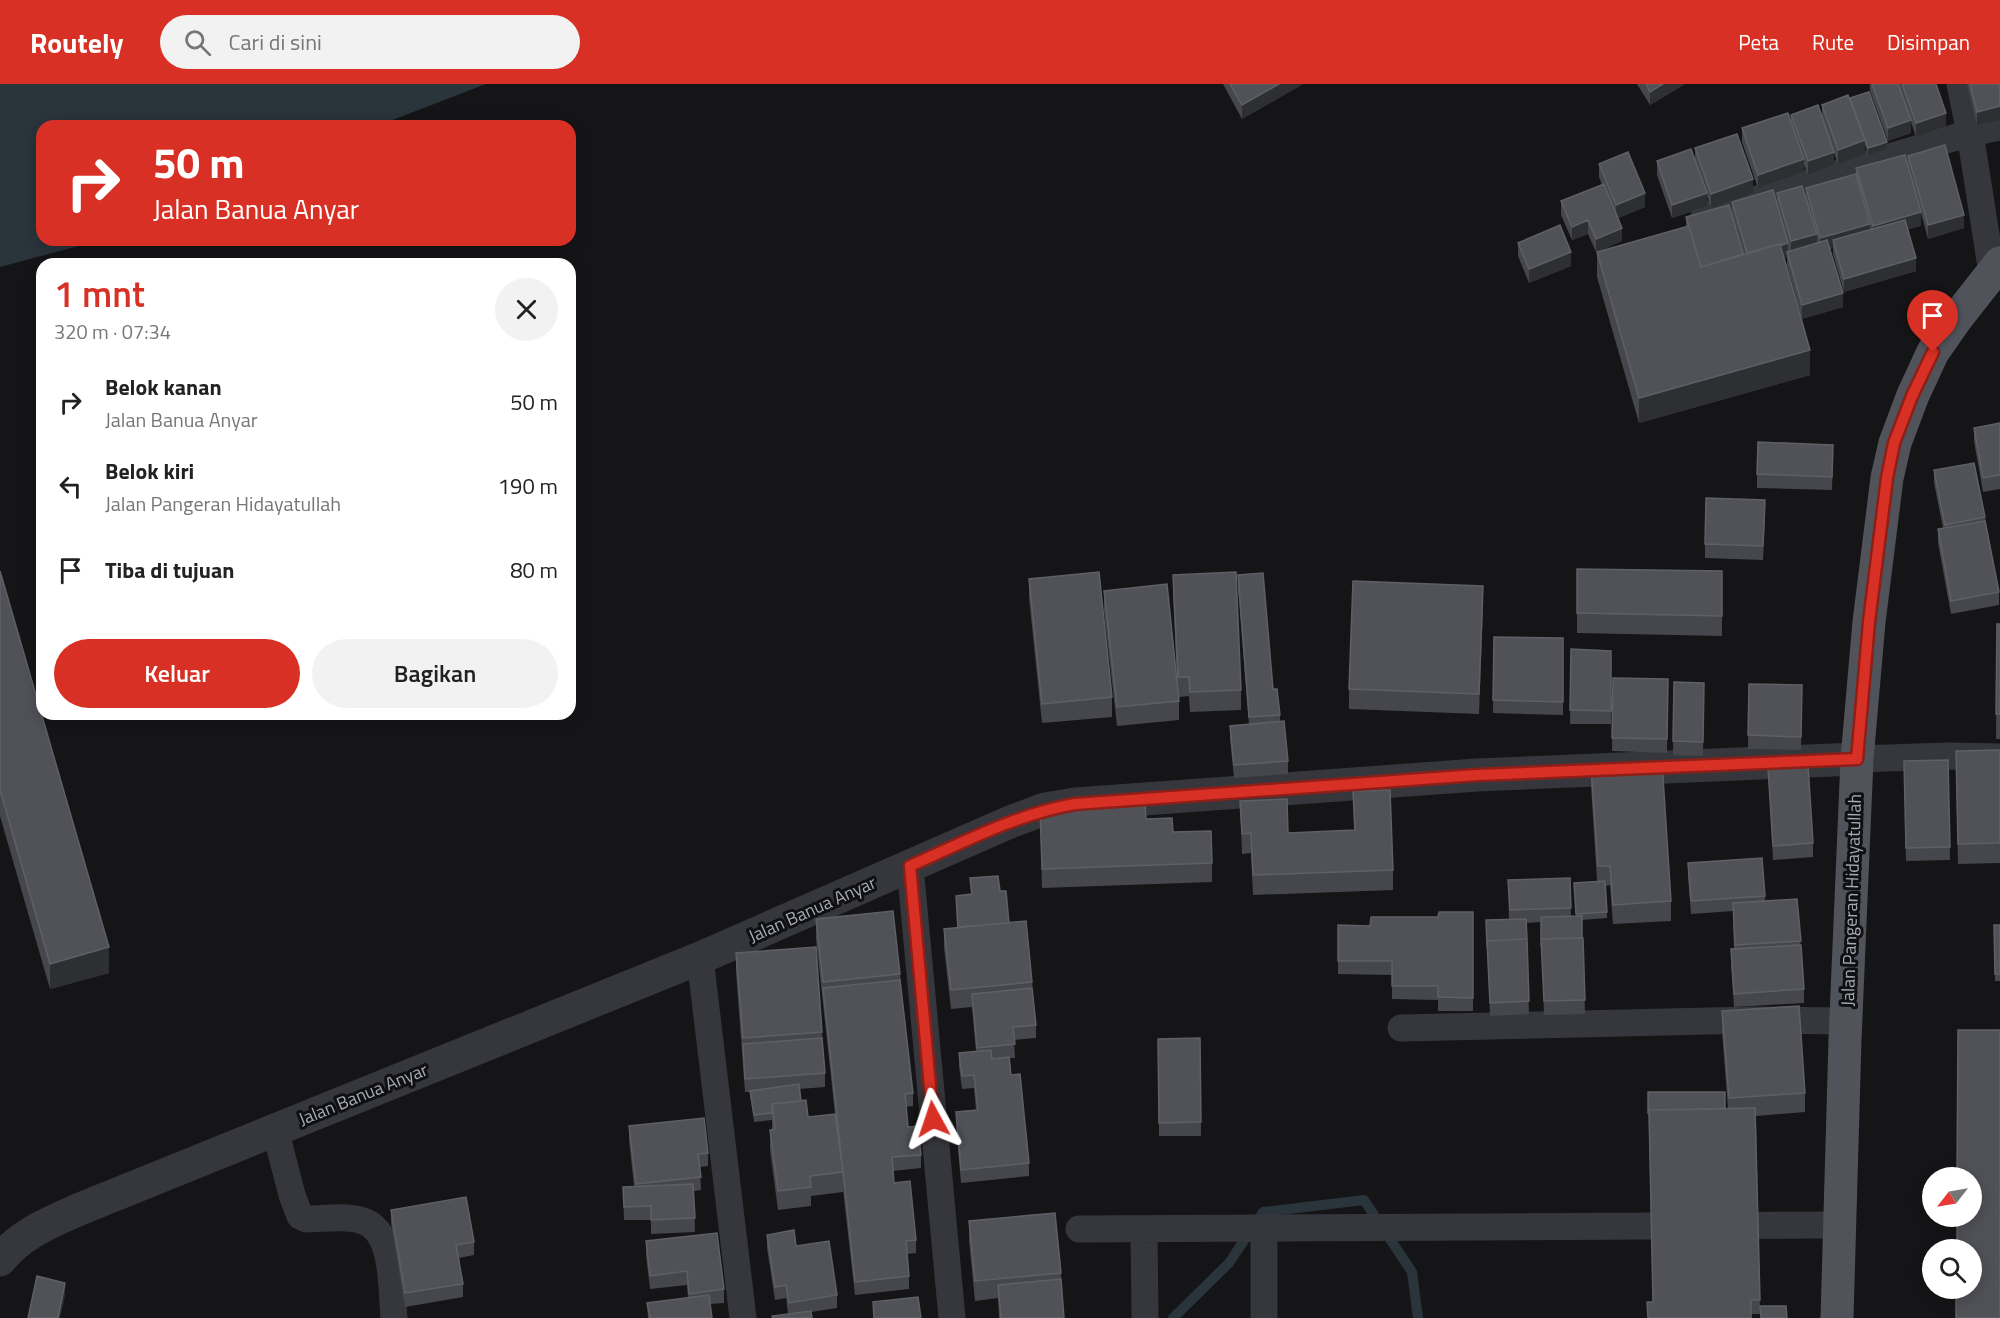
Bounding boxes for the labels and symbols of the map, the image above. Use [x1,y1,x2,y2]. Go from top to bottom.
pin [1907,290,1958,352]
street label: Jalan Pangeran Hidayatullah [1834,793,1868,1007]
street label: Jalan Banua Anyar [744,869,880,949]
street label: Jalan Banua Anyar [294,1056,432,1132]
position arrow [901,1087,965,1151]
north arrow [1922,1167,1982,1227]

